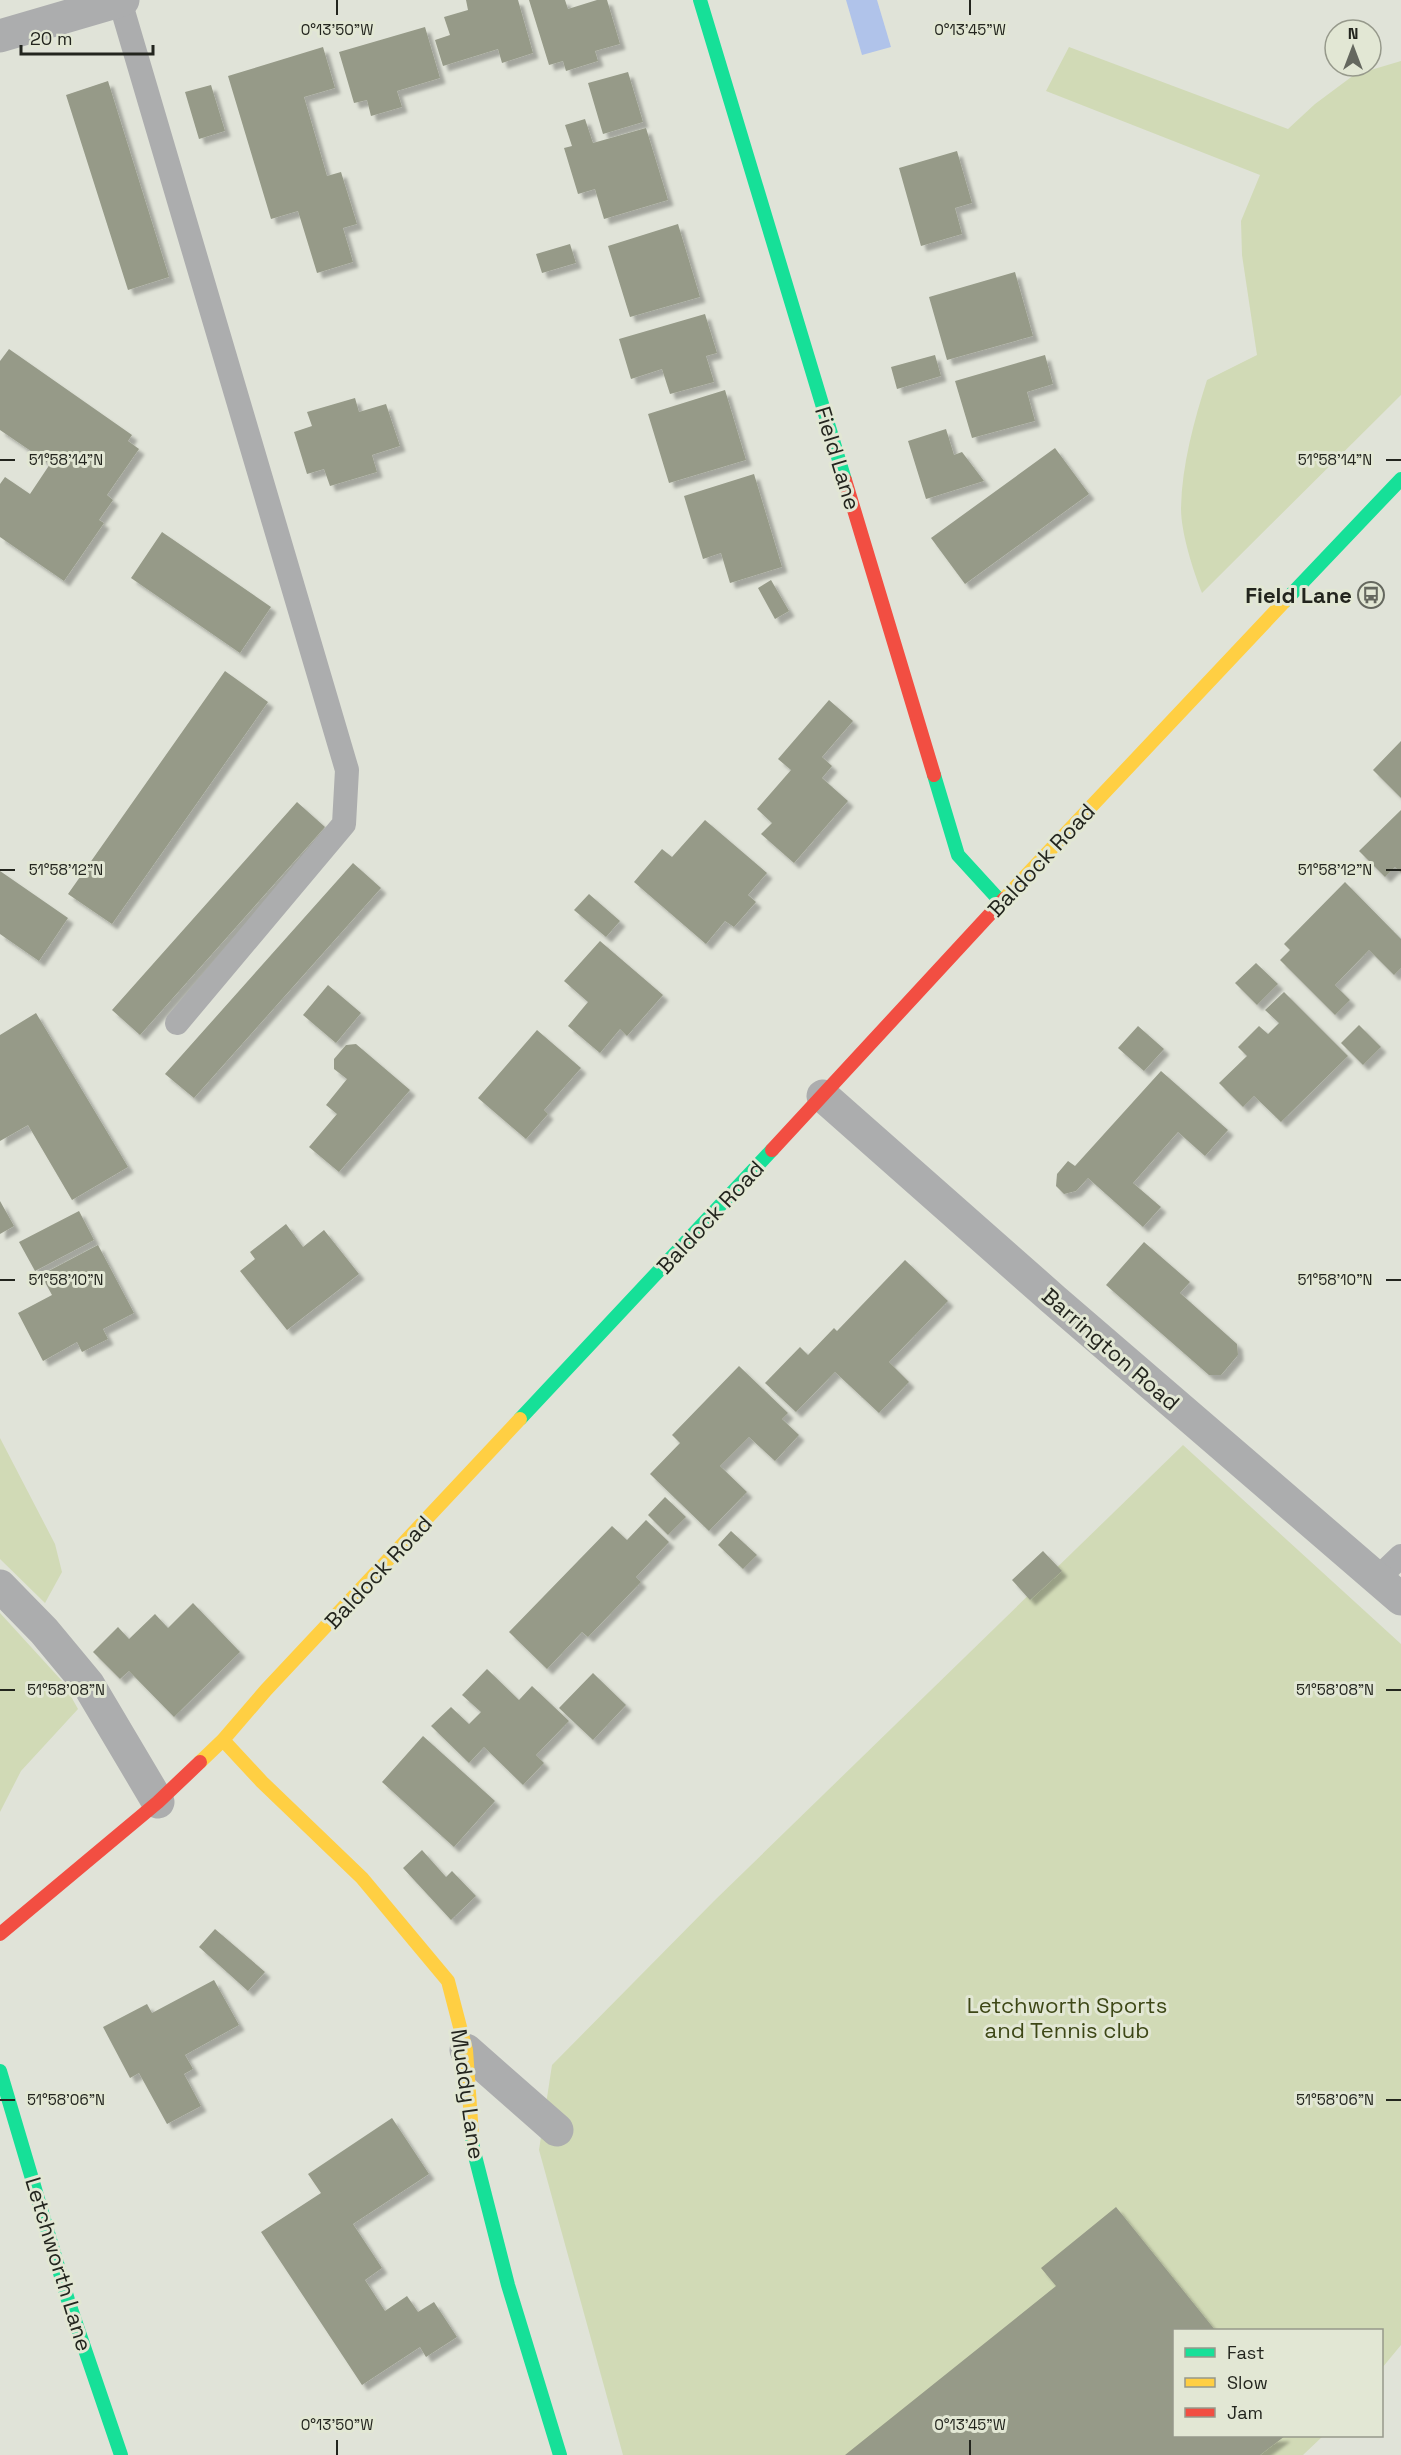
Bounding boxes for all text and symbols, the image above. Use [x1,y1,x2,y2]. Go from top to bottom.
scale bar [21,18,153,56]
north arrow [1323,18,1383,78]
text: 0°13'50"W [301,20,373,39]
text: 0°13'45"W [934,20,1006,39]
text: N [1348,23,1358,44]
text: 20 m [30,27,73,50]
street label: Field Lane [809,403,867,513]
text: 51°58'14"N [29,450,103,469]
text: 51°58'14"N [1298,450,1372,469]
bus stop icon: Field Lane [1356,580,1386,610]
place label: Field Lane [1245,581,1352,609]
street label: Baldock Road [981,797,1101,923]
text: 51°58'12"N [29,860,103,879]
text: 51°58'12"N [1298,860,1372,879]
street label: Baldock Road [650,1154,770,1280]
text: 51°58'10"N [28,1270,104,1289]
text: 51°58'10"N [1297,1270,1373,1289]
street label: Barrington Road [1036,1282,1186,1416]
street label: Baldock Road [318,1509,438,1635]
text: 51°58'08"N [27,1680,105,1699]
text: 51°58'08"N [1296,1680,1374,1699]
park label: Letchworth Sports and Tennis club [967,1991,1167,2044]
street label: Muddy Lane [445,2027,491,2161]
text: 51°58'06"N [27,2090,105,2109]
text: 51°58'06"N [1296,2090,1374,2109]
street label: Letchworth Lane [19,2174,99,2354]
legend [1173,2329,1383,2437]
text: Fast [1227,2341,1264,2364]
text: Slow [1227,2371,1268,2394]
text: Jam [1227,2401,1263,2424]
text: 0°13'50"W [301,2415,373,2434]
text: 0°13'45"W [934,2415,1006,2434]

